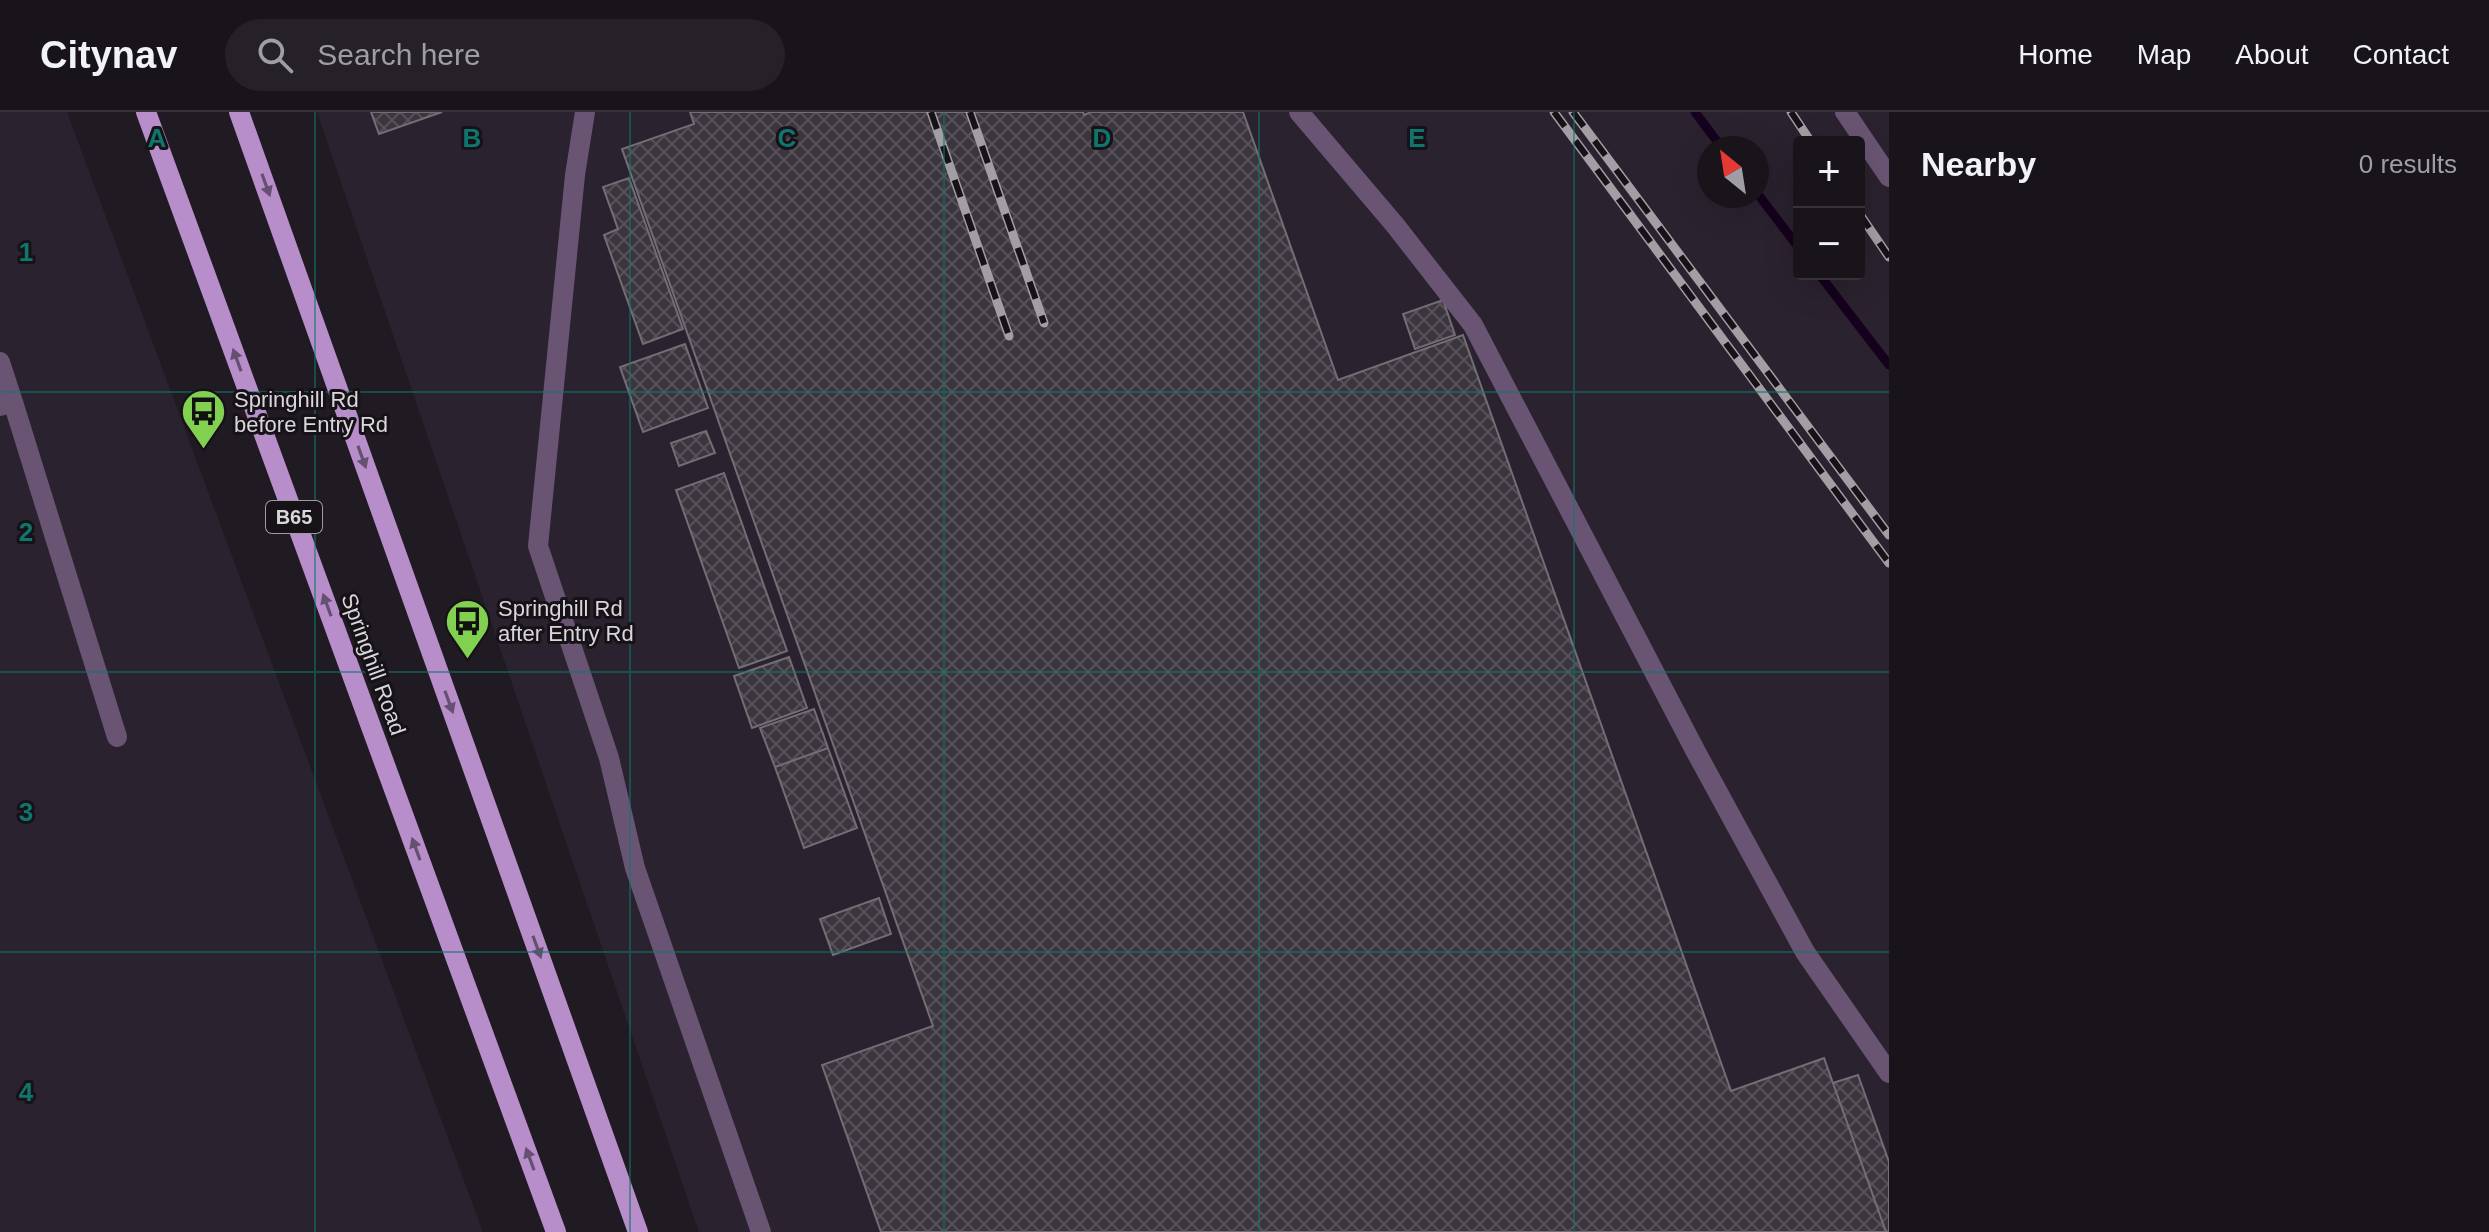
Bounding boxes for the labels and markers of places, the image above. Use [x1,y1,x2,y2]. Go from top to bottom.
place label: Springhill Rd before Entry Rd [234,387,388,437]
bus stop icon: Springhill Rd before Entry Rd [179,388,227,451]
place label: Springhill Rd after Entry Rd [498,596,634,646]
bus stop icon: Springhill Rd after Entry Rd [443,597,491,660]

